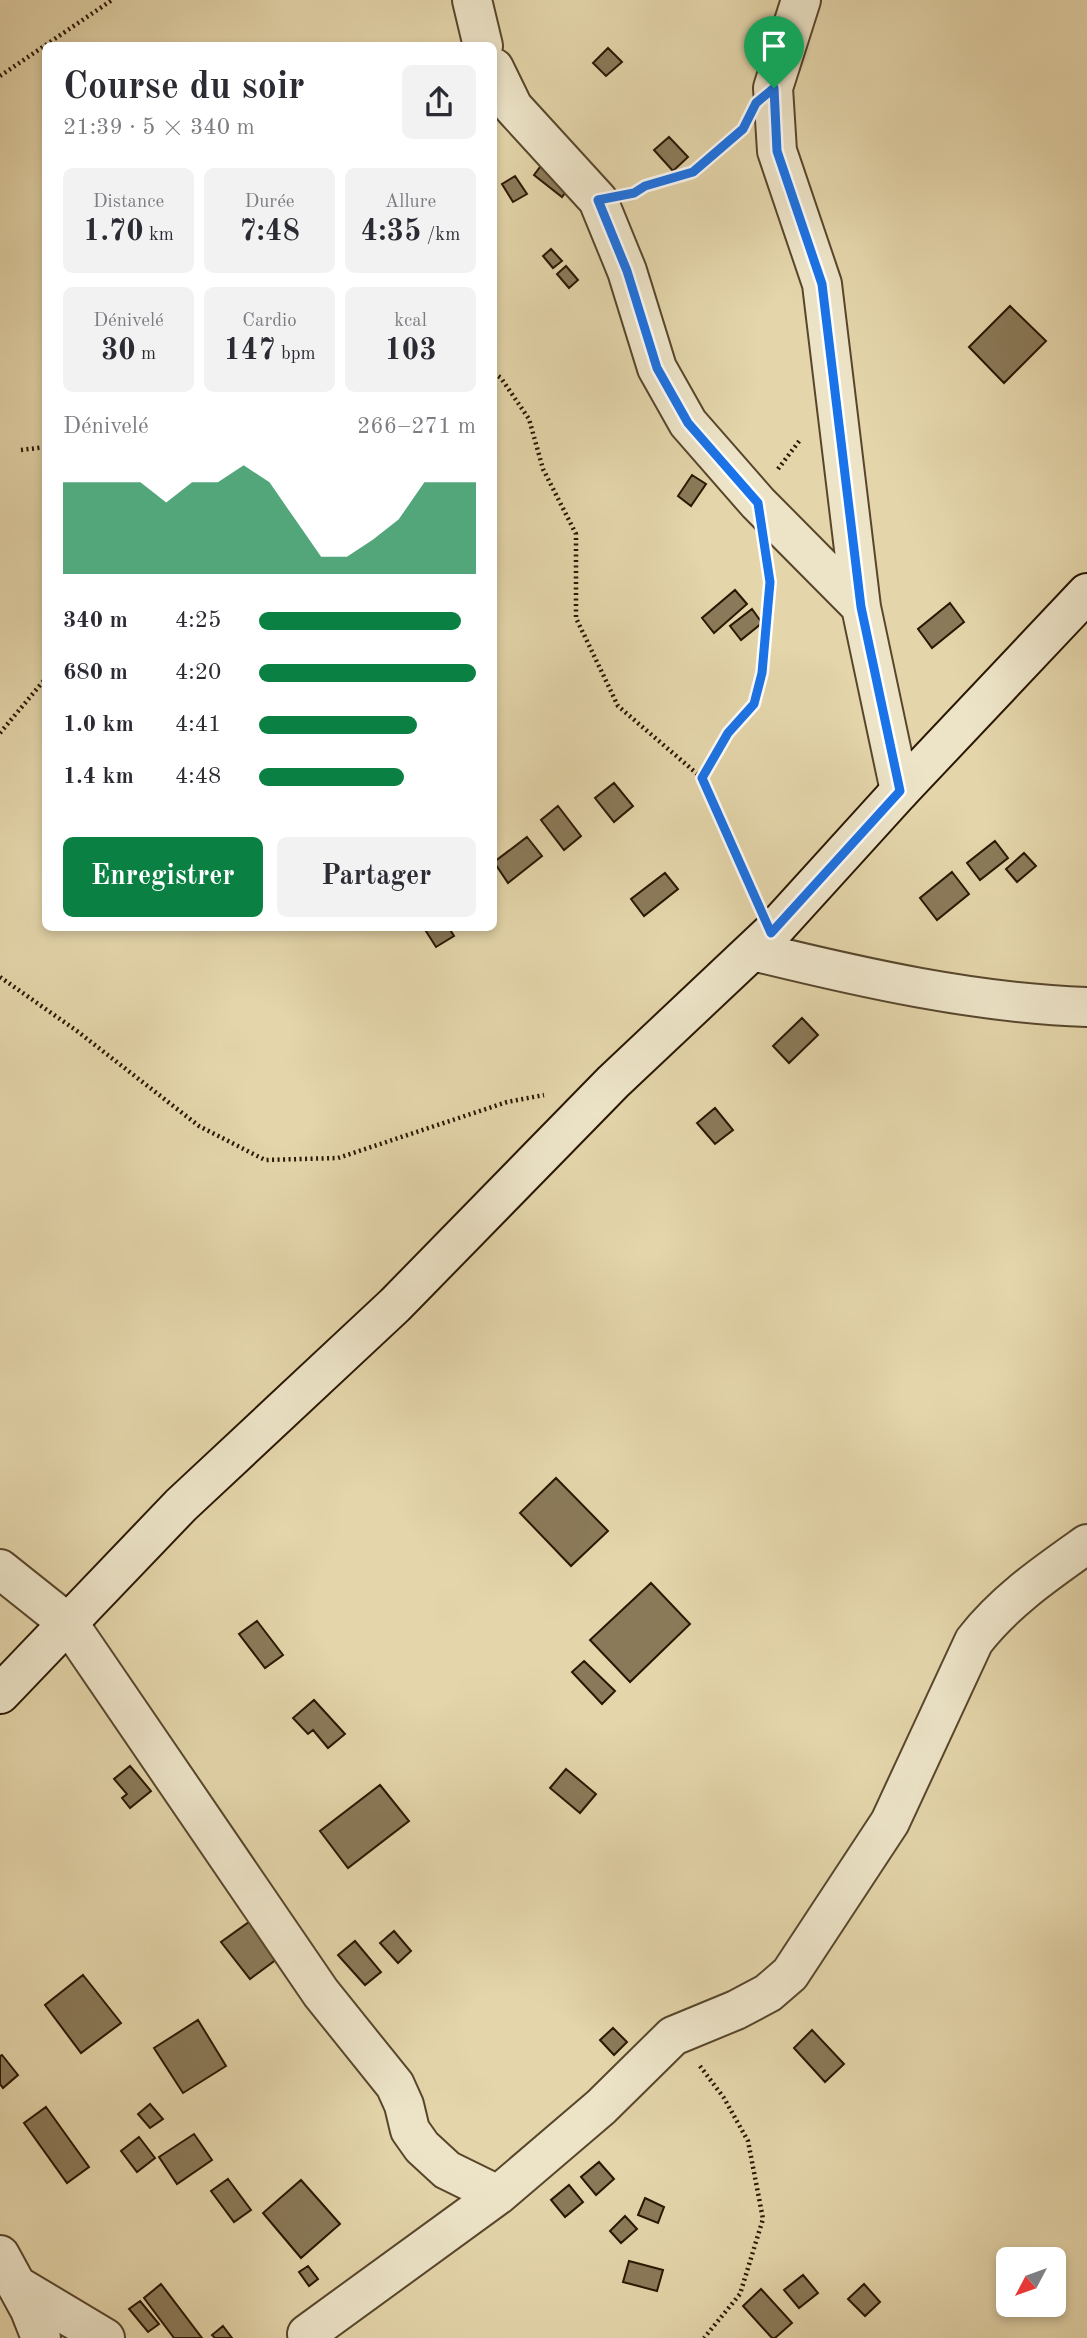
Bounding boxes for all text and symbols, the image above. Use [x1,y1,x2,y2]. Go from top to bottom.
pin [744,16,804,88]
icon: arrive [755,27,793,65]
button: share [402,65,476,139]
text: Course du soir [63,69,305,107]
text: 21:39 · 5 × 340 m [63,116,255,139]
text: Distance [93,193,164,212]
text: Durée [244,193,295,212]
text: Allure [385,193,436,212]
text: 1.70 [83,217,144,247]
text: 7:48 [239,217,300,247]
text: 4:35 [361,217,421,247]
text: km [144,226,174,245]
text: /km [421,226,460,245]
text: Dénivelé [93,312,164,331]
text: Cardio [242,312,297,331]
text: kcal [394,312,427,331]
text: 30 [101,336,136,366]
text: 147 [223,336,276,366]
text: 103 [384,336,437,366]
text: m [136,345,156,364]
text: bpm [276,345,316,364]
text: Dénivelé [63,415,149,438]
text: 266–271 m [357,415,476,438]
text: 340 m [63,609,128,632]
text: 4:25 [175,609,221,632]
text: 680 m [63,661,128,684]
text: 4:20 [175,661,221,684]
text: 1.0 km [63,713,134,736]
text: 4:41 [175,713,221,736]
text: 1.4 km [63,765,134,788]
text: 4:48 [175,765,221,788]
button: Enregistrer [63,837,263,917]
button: Partager [277,837,476,917]
north arrow [996,2247,1066,2317]
map controls [996,2247,1066,2317]

